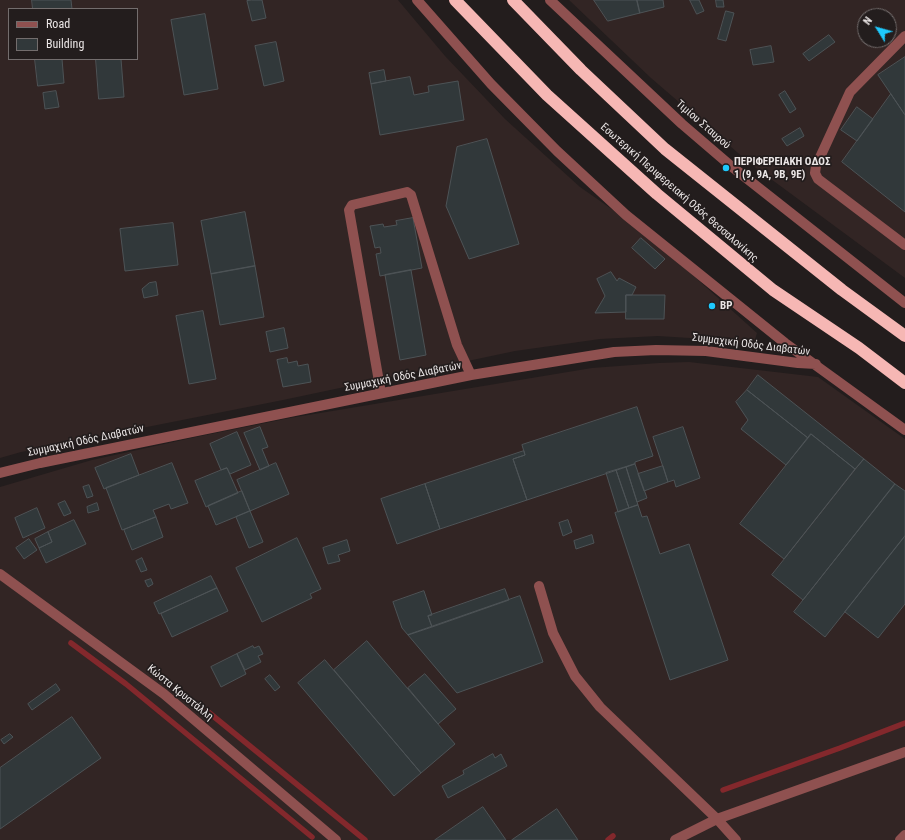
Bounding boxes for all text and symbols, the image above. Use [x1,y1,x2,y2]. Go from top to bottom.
legend [8,8,138,60]
north arrow [857,8,897,48]
text: N [861,14,875,28]
text: Road [46,17,70,31]
text: Building [46,37,84,51]
street label: Τιμίου Σταυρού [673,98,733,152]
street label: Εσωτερική Περιφερειακή Οδός Θεσσαλονίκης [597,121,761,265]
place label: ΠΕΡΙΦΕΡΕΙΑΚΗ ΟΔΟΣ 1 (9, 9Α, 9Β, 9Ε) [734,155,830,181]
marker: ΠΕΡΙΦΕΡΕΙΑΚΗ ΟΔΟΣ 1 (9, 9Α, 9Β, 9Ε) [721,163,731,173]
place label: BP [720,299,732,313]
marker: BP [707,301,717,311]
street label: Συμμαχική Οδός Διαβατών [691,331,811,359]
street label: Συμμαχική Οδός Διαβατών [343,359,463,395]
street label: Συμμαχική Οδός Διαβατών [26,422,146,460]
street label: Κώστα Κρυστάλλη [144,662,216,724]

